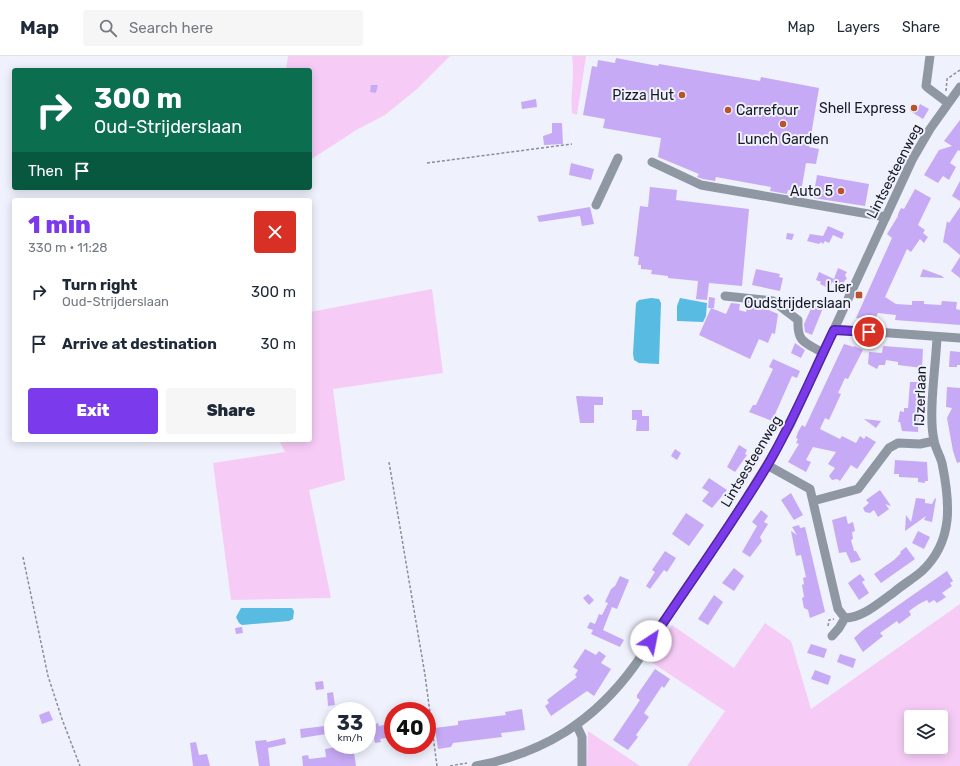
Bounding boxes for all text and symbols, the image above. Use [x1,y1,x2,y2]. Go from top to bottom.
search box [83,10,363,46]
text: Map [20,16,59,39]
icon: search [97,17,119,39]
text: Search here [129,19,213,37]
text: Map [788,19,815,36]
text: Layers [837,19,880,36]
text: Share [902,19,940,36]
text: 300 m [94,82,182,115]
icon: right [28,84,80,136]
place label: Pizza Hut [612,87,675,104]
marker: Pizza Hut [677,90,687,100]
place label: Shell Express [819,100,906,117]
place label: Carrefour [736,102,799,119]
marker: Shell Express [909,103,919,113]
marker: Carrefour [723,105,733,115]
text: Oud-Strijderslaan [94,116,242,138]
marker: Lunch Garden [778,119,788,129]
street label: Lintsesteenweg [863,121,926,221]
place label: Lunch Garden [737,131,829,148]
icon: arrive [71,160,93,182]
text: Then [28,162,63,180]
place label: Auto 5 [790,183,833,200]
marker: Auto 5 [836,186,846,196]
text: 1 min [28,211,91,239]
button: close [254,211,296,253]
text: 330 m · 11:28 [28,240,108,255]
text: Turn right [62,276,137,294]
place label: Lier Oudstrijderslaan [744,279,852,312]
icon: right [28,281,50,303]
text: 300 m [251,283,296,301]
marker: Lier Oudstrijderslaan [854,290,864,300]
text: Oud-Strijderslaan [62,294,169,309]
pin [852,315,886,349]
icon: arrive [858,321,880,343]
icon: arrive [28,333,50,355]
text: Arrive at destination [62,335,217,353]
text: 30 m [260,335,296,353]
street label: IJzerlaan [911,366,930,426]
button: Exit [28,388,158,434]
button: Share [166,388,296,434]
street label: Lintsesteenweg [717,412,786,510]
position arrow [630,620,672,662]
speed limit sign: 40 [384,702,436,754]
map controls [904,710,948,754]
button: layers [904,710,948,754]
text: 33 [337,711,363,735]
text: km/h [338,732,362,744]

